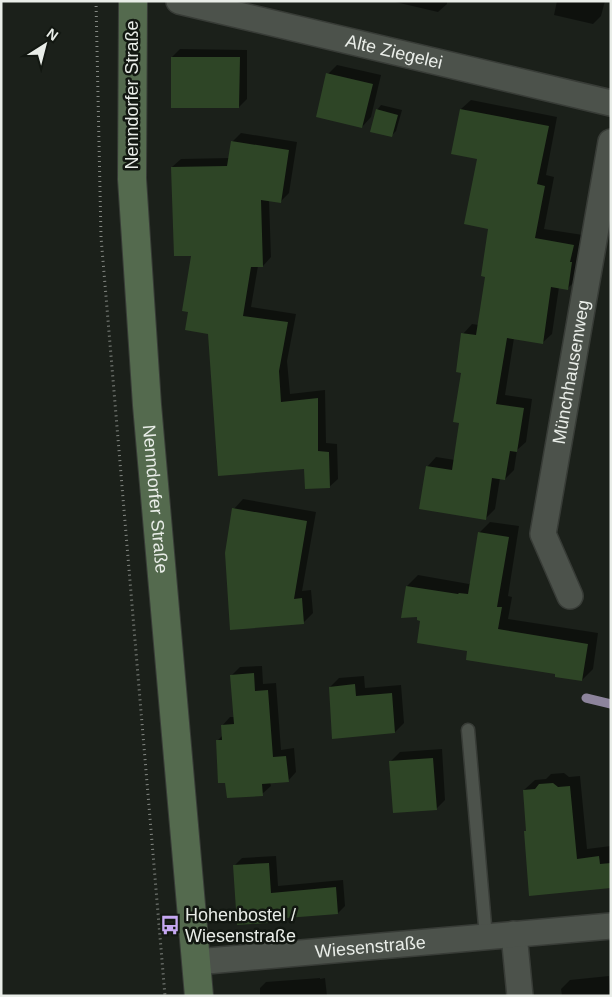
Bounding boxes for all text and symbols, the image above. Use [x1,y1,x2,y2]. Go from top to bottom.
north arrow [20,20,70,70]
street label: Nenndorfer Straße [122,20,142,170]
text: N [44,25,61,44]
street label: Alte Ziegelei [344,31,445,73]
street label: Münchhausenweg [549,298,593,446]
street label: Nenndorfer Straße [139,424,172,574]
place label: Hohenbostel / Wiesenstraße [185,905,296,946]
bus stop icon: Hohenbostel / Wiesenstraße [159,914,181,936]
street label: Wiesenstraße [314,932,427,962]

